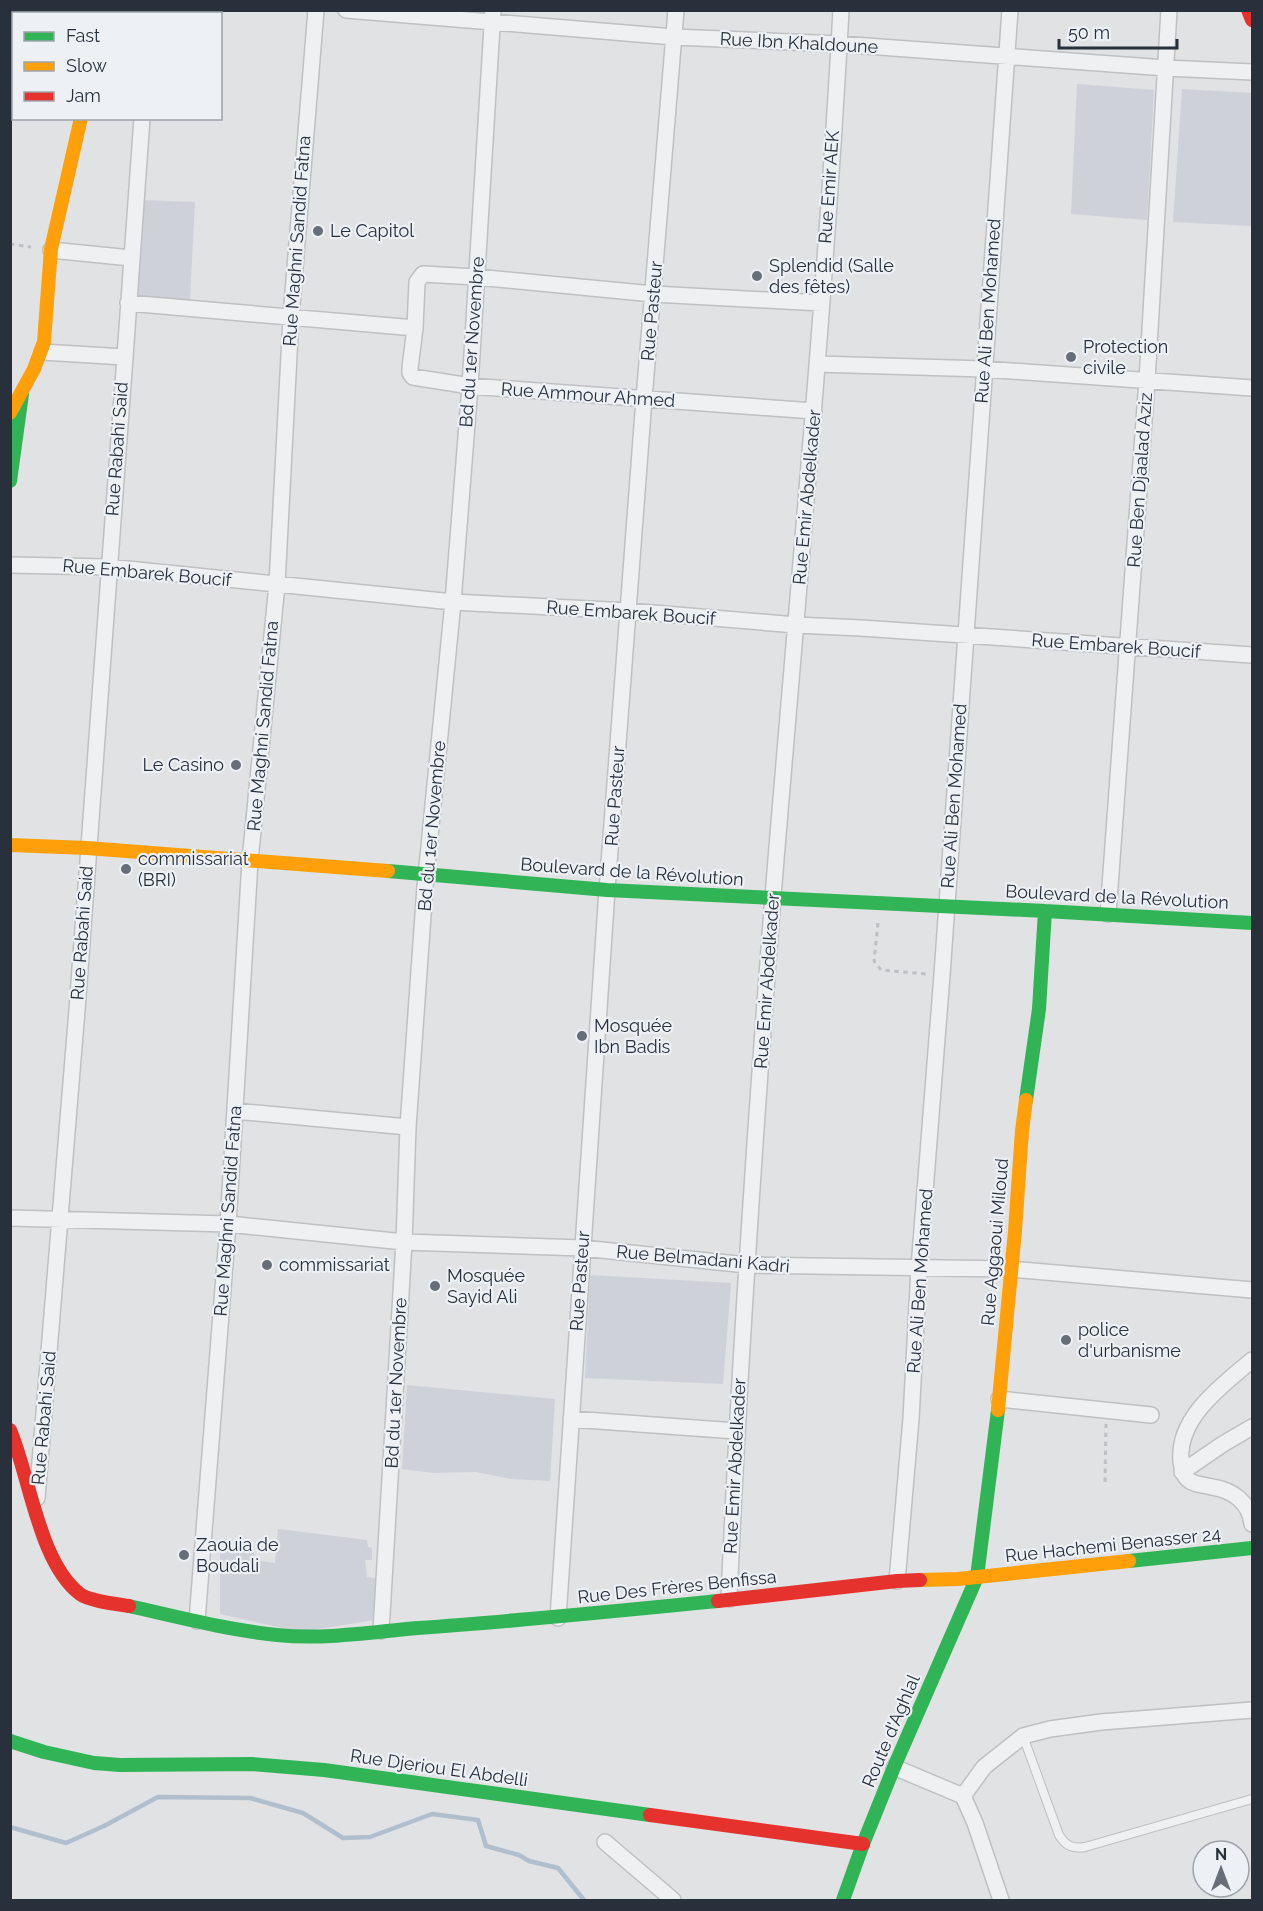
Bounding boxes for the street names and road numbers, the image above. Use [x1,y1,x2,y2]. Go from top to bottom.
street label: Rue Ibn Khaldoune [719,28,879,57]
street label: Rue Emir AEK [814,129,843,244]
street label: Rue Maghni Sandid Fatna [279,135,314,347]
street label: Rue Ali Ben Mohamed [971,218,1004,404]
street label: Bd du 1er Novembre [455,255,488,428]
street label: Rue Pasteur [637,259,666,362]
street label: Rue Ammour Ahmed [500,378,676,411]
street label: Rue Rabahi Said [101,381,132,517]
street label: Rue Ben Djaalad Aziz [1123,392,1156,568]
street label: Rue Emir Abdelkader [788,408,825,586]
street label: Rue Embarek Boucif [62,555,234,590]
street label: Rue Embarek Boucif [546,596,717,629]
street label: Rue Maghni Sandid Fatna [243,620,282,832]
street label: Rue Embarek Boucif [1031,629,1202,662]
street label: Rue Ali Ben Mohamed [937,703,970,889]
street label: Bd du 1er Novembre [414,739,449,912]
street label: Rue Pasteur [601,744,629,847]
street label: Boulevard de la Révolution [520,853,744,890]
street label: Rue Rabahi Said [66,865,97,1001]
street label: Boulevard de la Révolution [1005,880,1229,913]
street label: Rue Emir Abdelkader [750,892,783,1070]
street label: Rue Maghni Sandid Fatna [210,1105,245,1317]
street label: Rue Aggaoui Miloud [977,1157,1012,1327]
street label: Rue Ali Ben Mohamed [903,1188,936,1374]
street label: Rue Pasteur [566,1229,594,1332]
street label: Rue Belmadani Kadri [615,1240,791,1277]
street label: Bd du 1er Novembre [381,1297,410,1469]
street label: Rue Rabahi Said [27,1350,60,1486]
street label: Rue Emir Abdelkader [719,1377,750,1554]
street label: Rue Hachemi Benasser 24 [1004,1523,1222,1566]
street label: Rue Des Frères Benfissa [576,1566,777,1607]
street label: Route d'Aghlal [857,1671,924,1790]
street label: Rue Djeriou El Abdelli [349,1745,529,1790]

